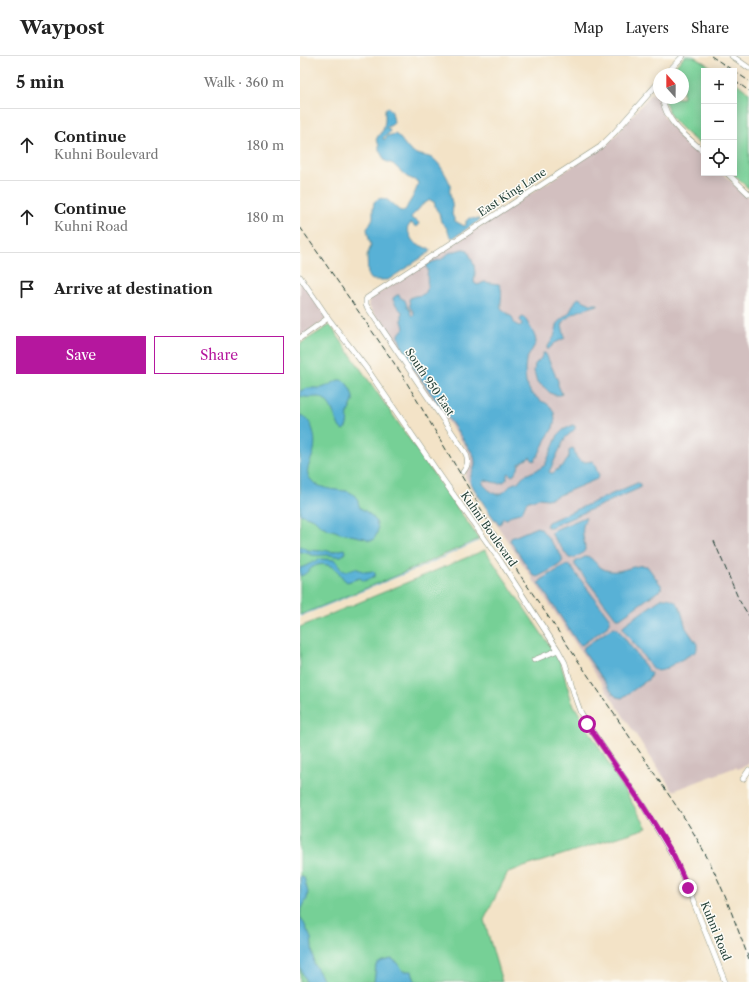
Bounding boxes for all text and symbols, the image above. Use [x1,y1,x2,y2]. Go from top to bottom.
text: Waypost [20,16,104,39]
text: Map [573,19,603,37]
text: Layers [625,19,669,37]
text: Share [691,19,729,37]
north arrow [653,68,689,104]
map controls [701,68,737,176]
button: + [701,68,737,104]
text: 5 min [16,72,64,92]
text: Walk · 360 m [204,74,284,90]
button: − [701,104,737,140]
text: Continue [54,127,126,146]
icon: ahead [16,134,38,156]
text: 180 m [247,137,284,153]
button: locate [701,140,737,176]
text: Kuhni Boulevard [54,146,159,162]
street label: East King Lane [475,165,549,219]
text: Continue [54,199,126,218]
icon: ahead [16,206,38,228]
text: 180 m [247,209,284,225]
text: Kuhni Road [54,218,128,234]
icon: arrive [16,278,38,300]
text: Arrive at destination [54,279,213,298]
button: Save [16,336,146,374]
button: Share [154,336,284,374]
street label: South 950 East [402,346,458,418]
street label: Kuhni Boulevard [458,489,520,569]
route start [578,715,596,733]
route end [679,879,697,897]
street label: Kuhni Road [698,899,734,963]

